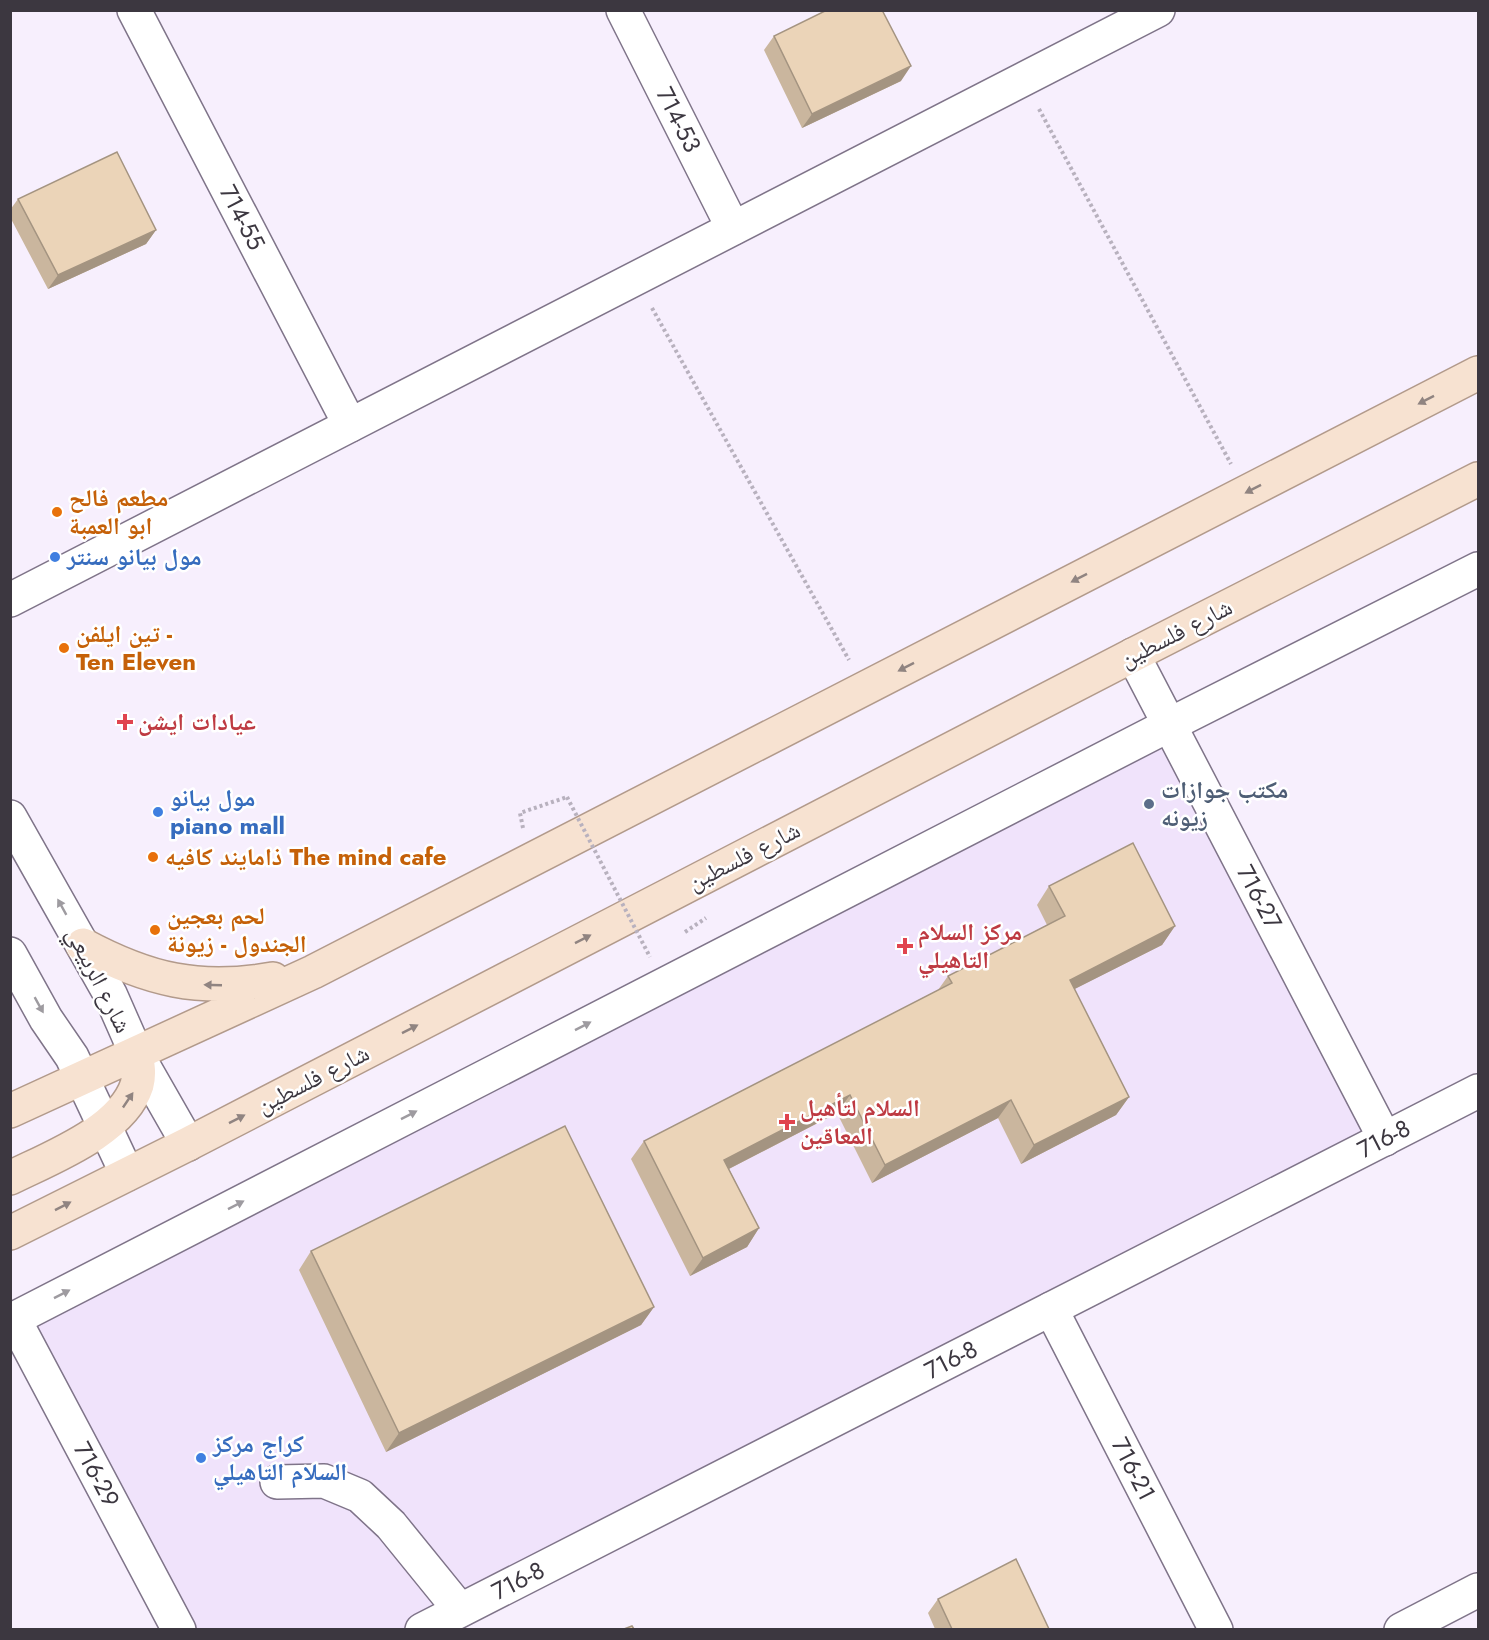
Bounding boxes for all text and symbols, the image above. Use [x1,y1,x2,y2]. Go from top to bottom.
street label: 714-53 [648,81,710,158]
street label: 714-55 [211,178,274,256]
one-way arrow [1418,395,1435,405]
place label: مطعم فالح ابو العمبة [69,480,168,543]
one-way arrow [1244,484,1261,493]
marker: مطعم فالح ابو العمبة [50,505,64,519]
place label: مول بيانو سنتر [66,539,202,574]
marker: مول بيانو سنتر [48,550,62,564]
one-way arrow [1071,573,1088,583]
street label: شارع فلسطين [1113,589,1238,676]
place label: تين ايلفن - Ten Eleven [76,616,196,679]
marker: تين ايلفن - Ten Eleven [57,641,71,655]
one-way arrow [897,662,914,672]
place label: عيادات ايشن [138,704,256,739]
marker: عيادات ايشن [116,713,134,731]
place label: مكتب جوازات زيونه [1161,772,1288,835]
place label: مول بيانو piano mall [170,780,285,843]
marker: مكتب جوازات زيونه [1142,797,1156,811]
marker: مول بيانو piano mall [151,805,165,819]
street label: شارع فلسطين [681,812,806,899]
place label: ذامايند كافيه The mind cafe [165,839,446,874]
marker: ذامايند كافيه The mind cafe [146,850,160,864]
street label: 716-27 [1228,858,1291,936]
place label: لحم بعجين الجندول - زيونة [167,898,307,961]
one-way arrow [56,899,67,915]
place label: مركز السلام التاهيلي [918,914,1022,979]
street label: شارع الربيعي [56,921,141,1040]
marker: لحم بعجين الجندول - زيونة [148,923,162,937]
one-way arrow [575,934,592,944]
marker: مركز السلام التاهيلي [896,937,914,955]
one-way arrow [204,980,223,989]
one-way arrow [34,997,44,1014]
one-way arrow [574,1021,591,1031]
one-way arrow [401,1024,418,1034]
street label: شارع فلسطين [250,1035,375,1122]
place label: السلام لتأهيل المعاقين [800,1090,920,1153]
one-way arrow [122,1093,134,1109]
street label: 716-8 [1351,1110,1416,1167]
one-way arrow [401,1111,418,1120]
marker: السلام لتأهيل المعاقين [778,1113,796,1131]
one-way arrow [228,1114,245,1123]
one-way arrow [227,1200,245,1210]
one-way arrow [54,1202,71,1211]
one-way arrow [54,1289,71,1299]
street label: 716-8 [918,1331,983,1388]
place label: كراج مركز السلام التاهيلي [212,1426,347,1491]
street label: 716-21 [1103,1431,1165,1507]
street label: 716-29 [65,1435,129,1513]
marker: كراج مركز السلام التاهيلي [194,1451,208,1465]
street label: 716-8 [485,1552,551,1609]

